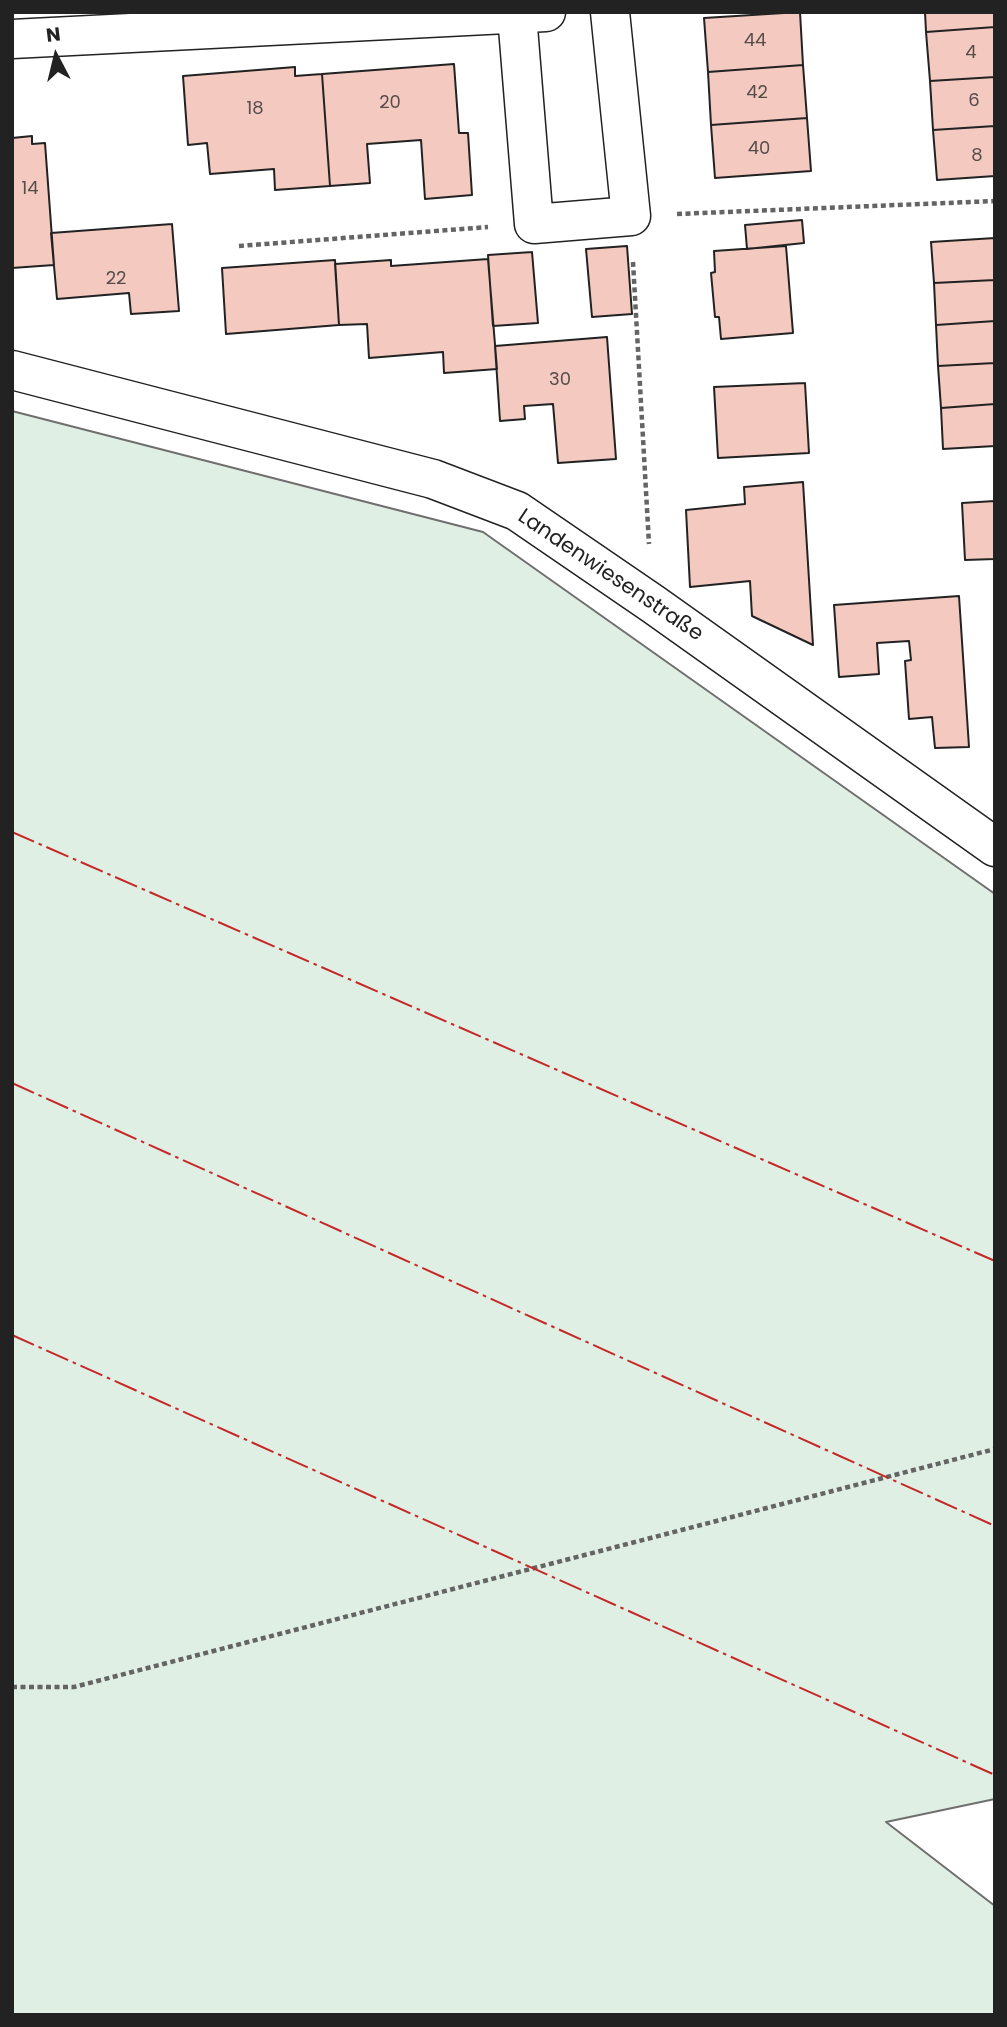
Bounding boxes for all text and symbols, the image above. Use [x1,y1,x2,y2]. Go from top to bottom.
text: N [45,20,62,49]
north arrow [21,21,91,91]
house number: 44 [744,30,766,52]
house number: 4 [965,42,977,64]
house number: 42 [746,82,768,104]
house number: 6 [968,90,980,112]
house number: 20 [379,92,401,114]
house number: 18 [246,98,264,120]
house number: 40 [748,138,770,160]
house number: 8 [971,145,983,167]
house number: 14 [21,178,39,200]
house number: 22 [106,268,126,290]
house number: 30 [549,369,571,391]
street label: Landenwiesenstraße [513,505,707,647]

